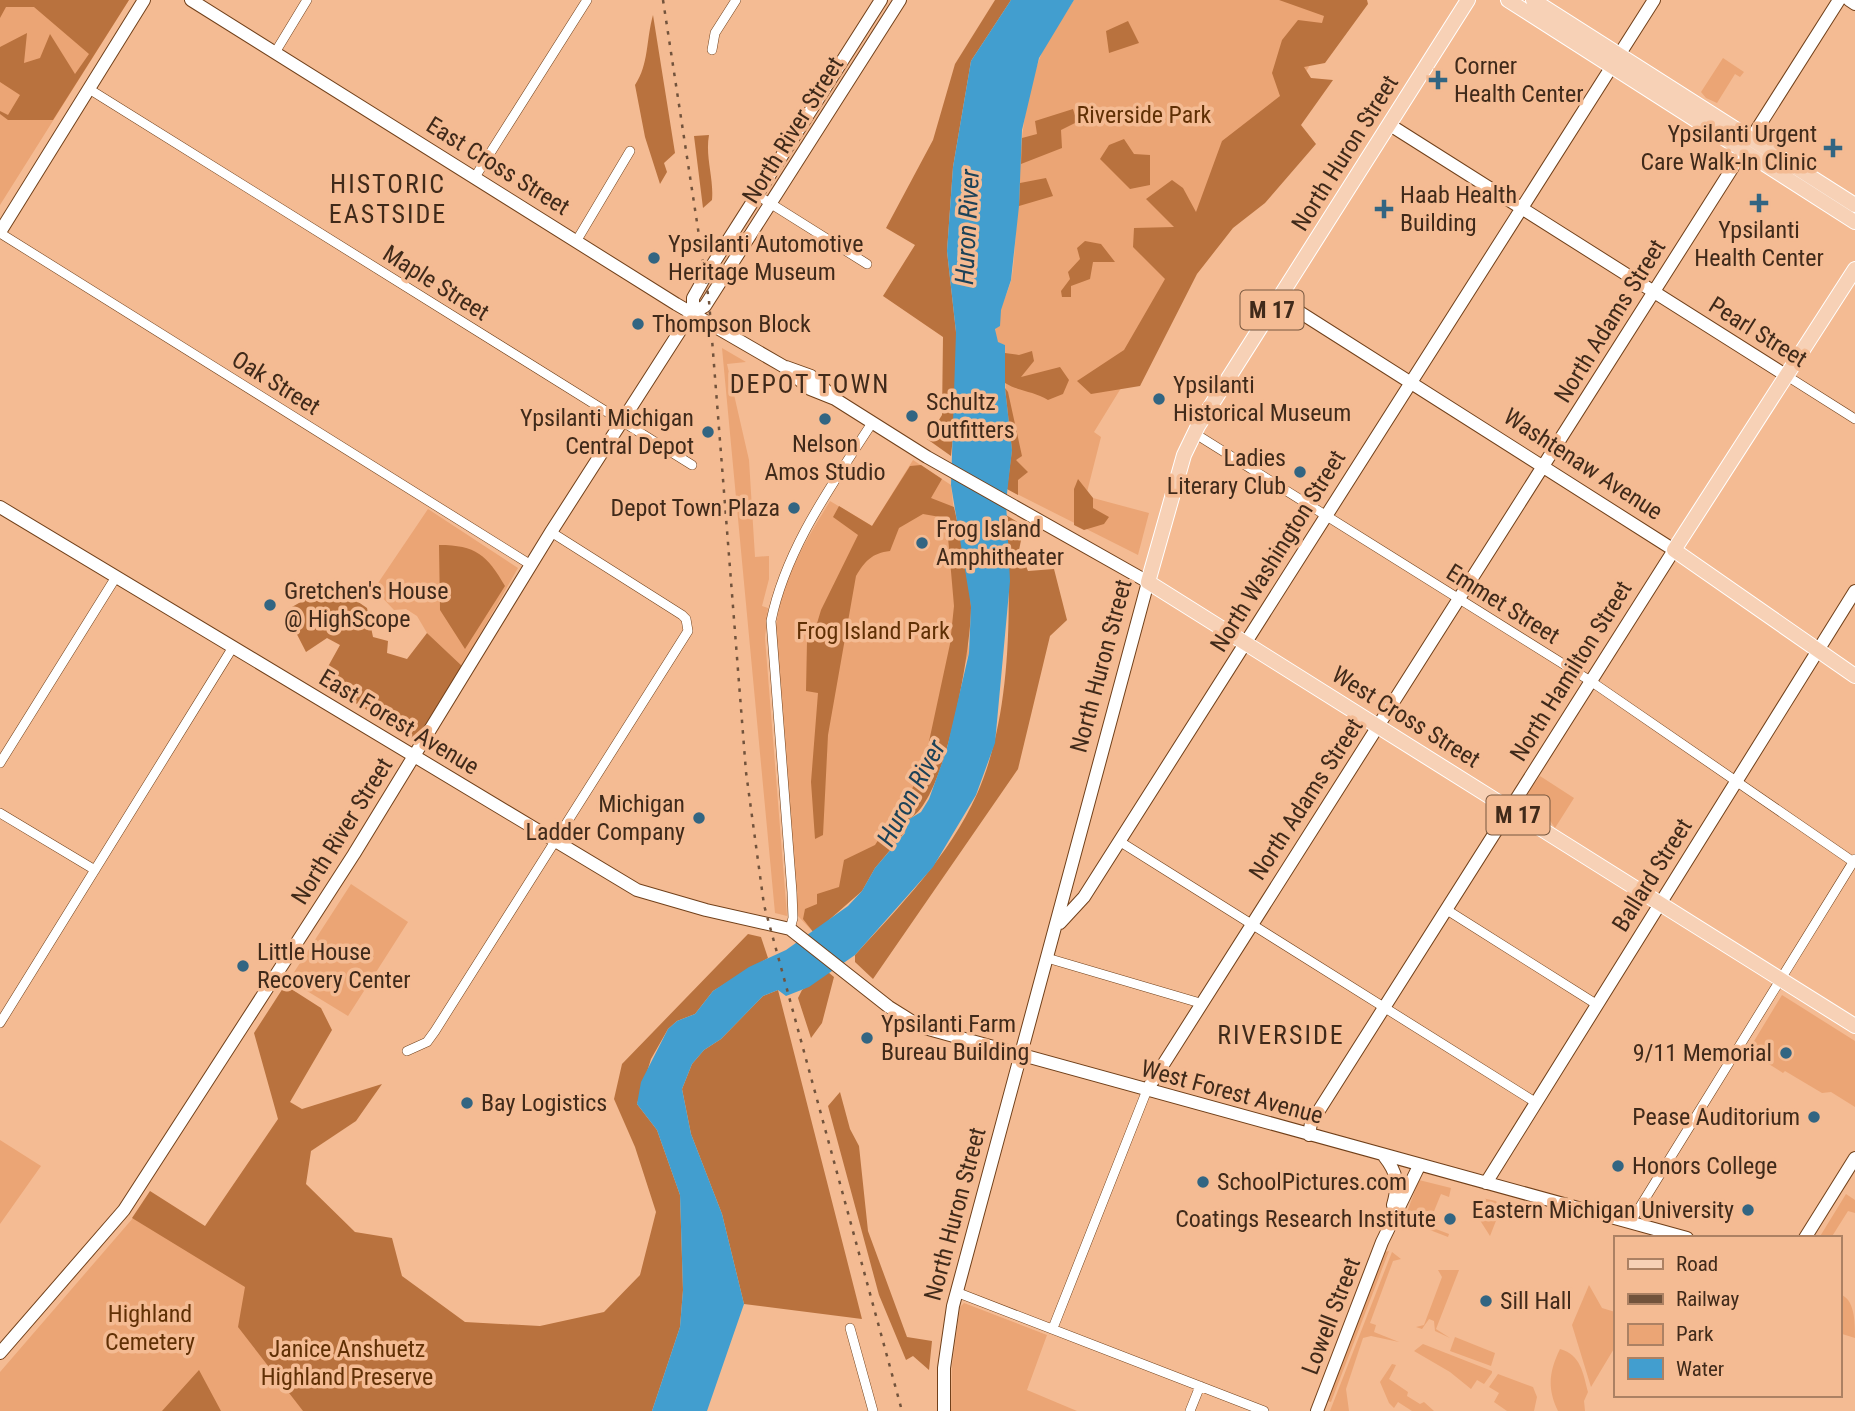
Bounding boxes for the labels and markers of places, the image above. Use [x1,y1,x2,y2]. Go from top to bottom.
place label: Corner Health Center [1454,52,1583,108]
marker: Corner Health Center [1428,70,1448,90]
place label: Ypsilanti Urgent Care Walk-In Clinic [1640,120,1817,176]
marker: Ypsilanti Urgent Care Walk-In Clinic [1823,138,1843,158]
place label: Haab Health Building [1400,181,1517,237]
marker: Ypsilanti Health Center [1749,193,1769,213]
marker: Haab Health Building [1374,199,1394,219]
place label: Ypsilanti Health Center [1694,216,1824,272]
place label: Ypsilanti Automotive Heritage Museum [668,230,863,286]
marker: Ypsilanti Automotive Heritage Museum [646,250,662,266]
place label: Thompson Block [652,310,811,338]
marker: Thompson Block [630,316,646,332]
place label: Ypsilanti Historical Museum [1173,371,1351,427]
place label: Schultz Outfitters [926,388,1015,444]
marker: Ypsilanti Historical Museum [1151,391,1167,407]
place label: Ypsilanti Michigan Central Depot [520,404,694,460]
marker: Schultz Outfitters [904,408,920,424]
marker: Nelson Amos Studio [817,411,833,427]
marker: Ypsilanti Michigan Central Depot [700,424,716,440]
place label: Nelson Amos Studio [764,430,886,486]
place label: Ladies Literary Club [1167,444,1286,500]
marker: Ladies Literary Club [1292,464,1308,480]
place label: Depot Town Plaza [611,494,780,522]
marker: Depot Town Plaza [786,500,802,516]
place label: Frog Island Amphitheater [936,515,1064,571]
marker: Frog Island Amphitheater [914,535,930,551]
place label: Gretchen's House @ HighScope [284,577,448,633]
marker: Gretchen's House @ HighScope [262,597,278,613]
place label: Michigan Ladder Company [526,790,685,846]
marker: Michigan Ladder Company [691,810,707,826]
place label: Little House Recovery Center [257,938,410,994]
marker: Little House Recovery Center [235,958,251,974]
place label: Ypsilanti Farm Bureau Building [881,1010,1029,1066]
marker: Ypsilanti Farm Bureau Building [859,1030,875,1046]
place label: 9/11 Memorial [1633,1039,1772,1067]
marker: 9/11 Memorial [1778,1045,1794,1061]
place label: Bay Logistics [481,1089,607,1117]
marker: Bay Logistics [459,1095,475,1111]
place label: Pease Auditorium [1632,1103,1800,1131]
marker: Pease Auditorium [1806,1109,1822,1125]
place label: Honors College [1632,1152,1777,1180]
marker: Honors College [1610,1158,1626,1174]
place label: SchoolPictures.com [1217,1168,1407,1196]
marker: SchoolPictures.com [1195,1174,1211,1190]
place label: Eastern Michigan University [1472,1196,1734,1224]
marker: Eastern Michigan University [1740,1202,1756,1218]
place label: Coatings Research Institute [1175,1205,1436,1233]
marker: Coatings Research Institute [1442,1211,1458,1227]
place label: Sill Hall [1500,1287,1572,1315]
marker: Sill Hall [1478,1293,1494,1309]

